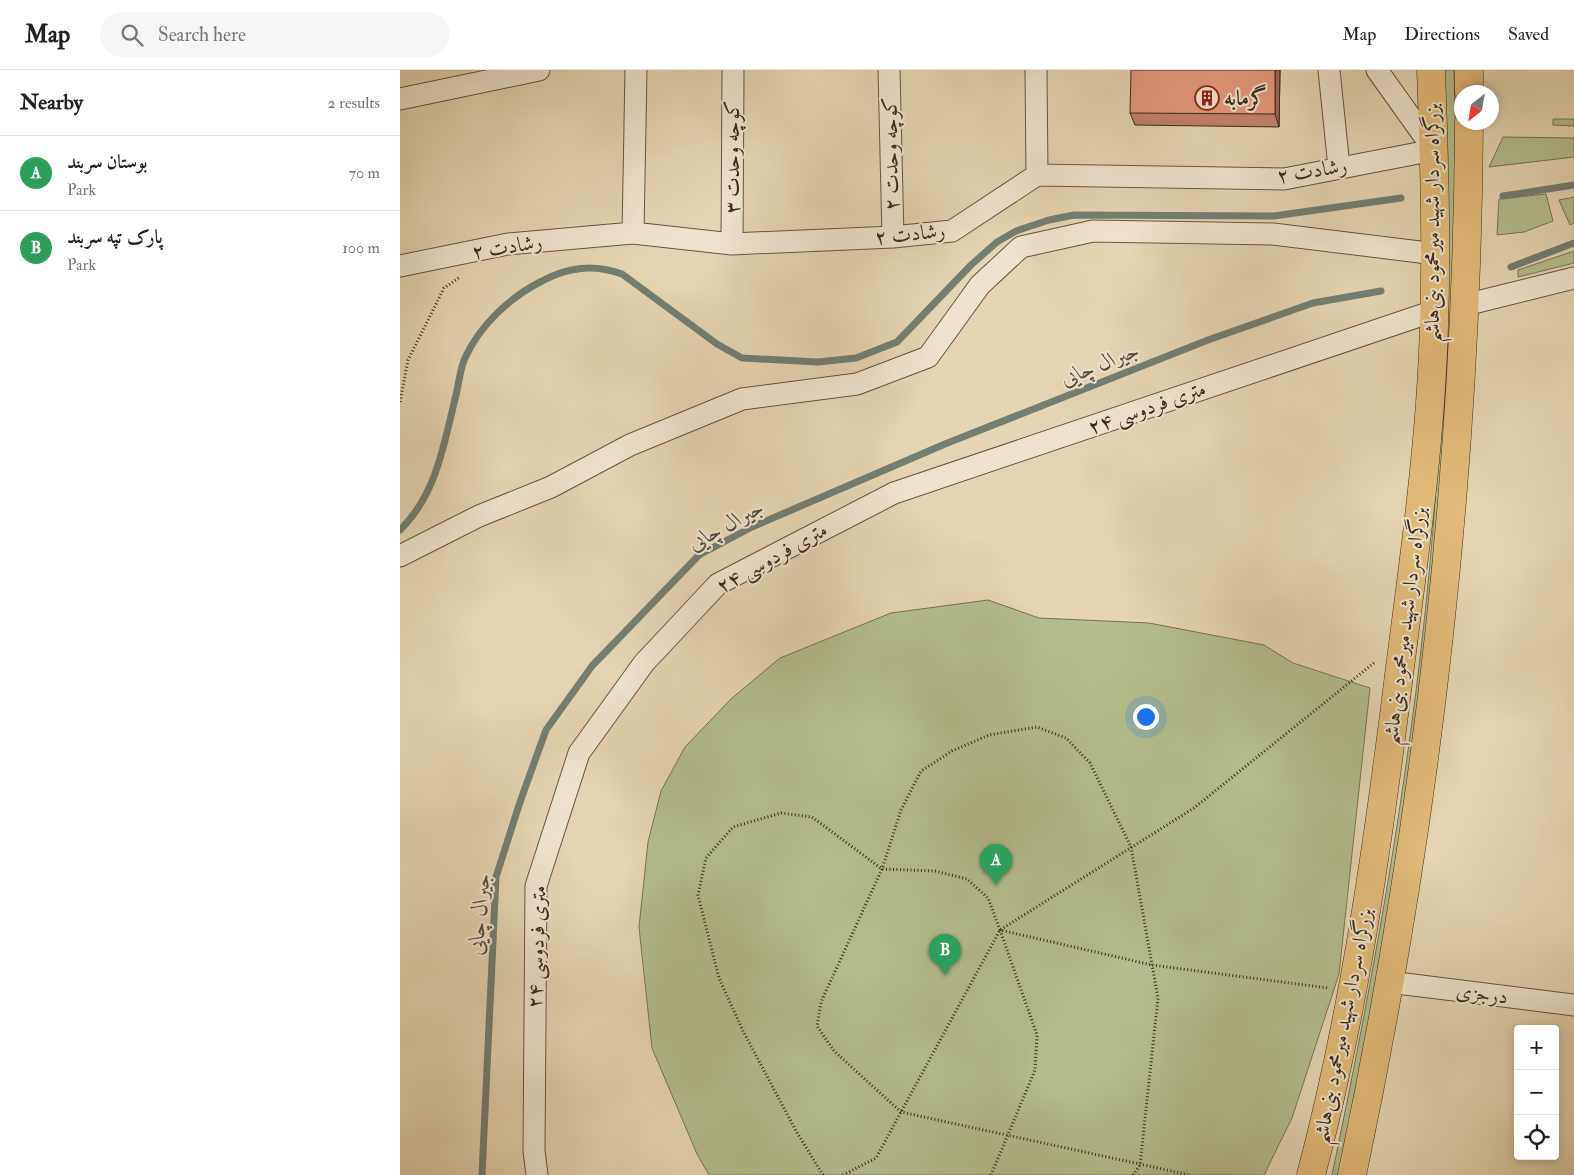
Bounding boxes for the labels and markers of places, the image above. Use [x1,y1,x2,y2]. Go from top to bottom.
place label: گرمابه [1224,84,1267,112]
building icon: گرمابه [1194,85,1220,111]
pin: A [980,844,1012,885]
pin: B [929,934,961,975]

